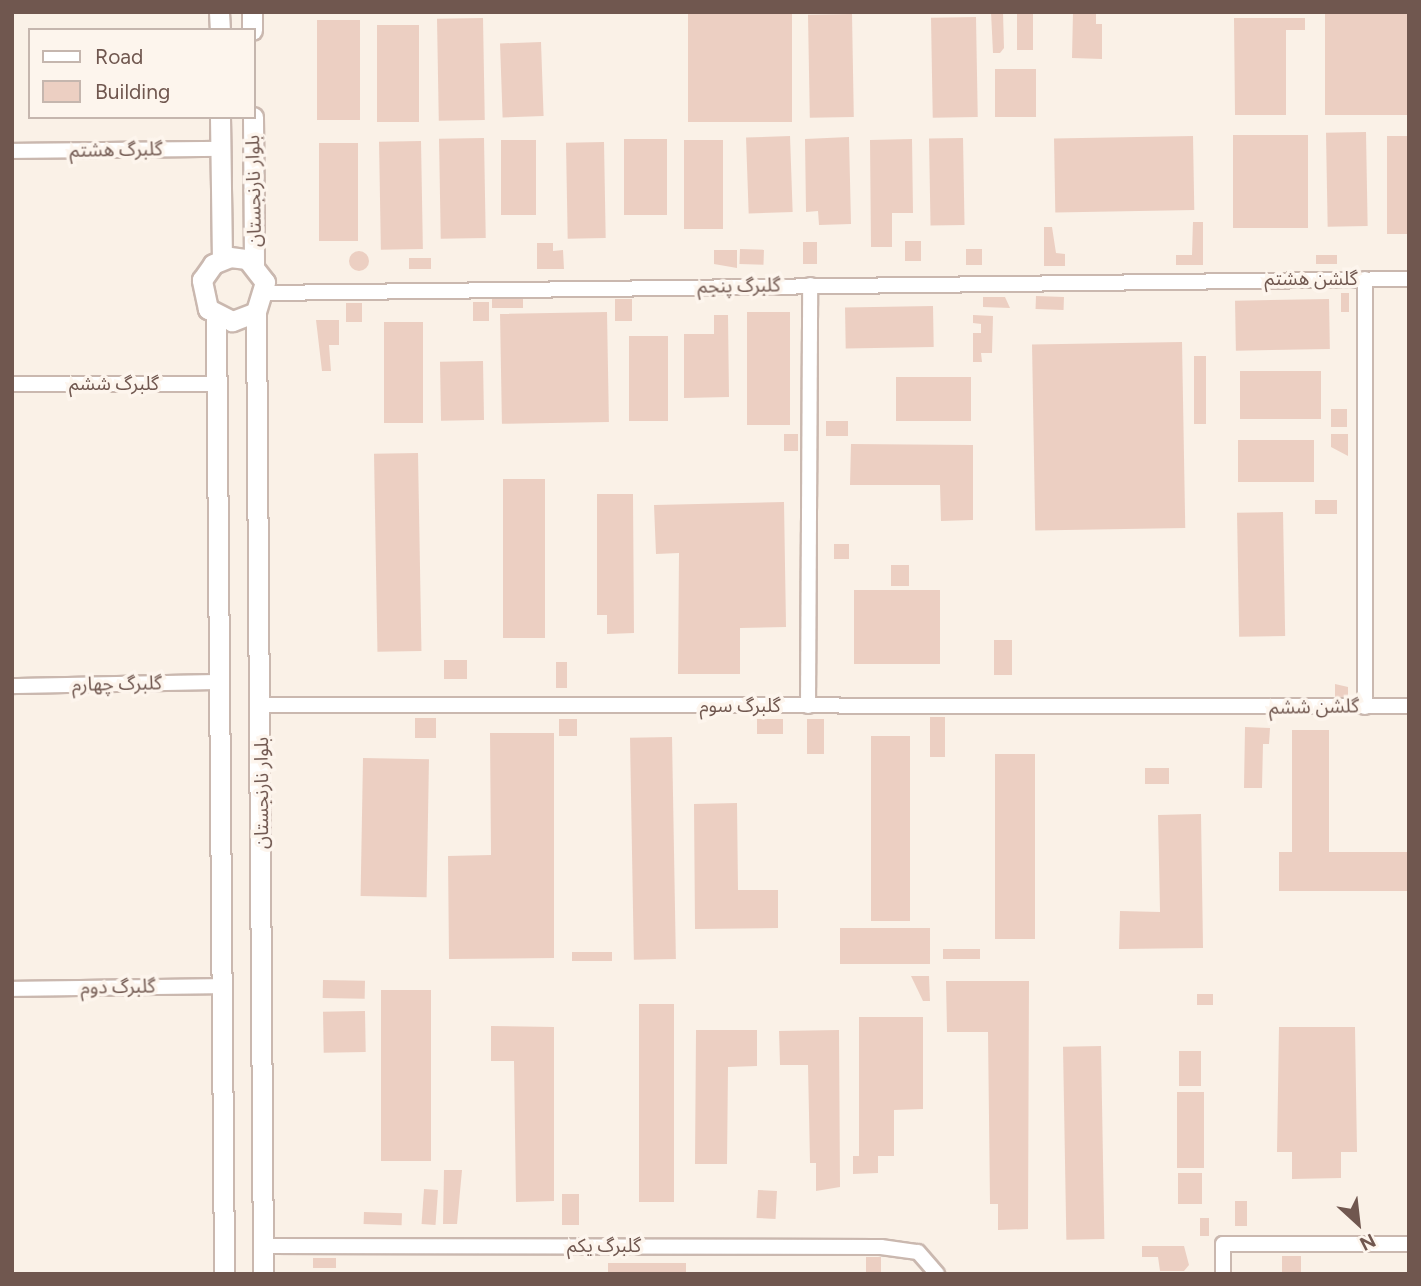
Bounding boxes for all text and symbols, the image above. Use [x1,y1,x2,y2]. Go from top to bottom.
legend [28,28,256,119]
text: Road [95,44,143,69]
text: Building [95,79,170,104]
street label: بلوار نارنجستان [242,135,266,247]
street label: گلبرگ هشتم [69,138,163,162]
street label: گلشن هشتم [1264,268,1358,290]
street label: گلبرگ پنجم [697,274,781,298]
street label: گلبرگ ششم [69,373,159,395]
street label: گلبرگ چهارم [72,672,162,696]
street label: گلبرگ سوم [699,695,781,717]
street label: گلشن ششم [1269,695,1359,719]
street label: بلوار نارنجستان [251,737,273,849]
street label: گلبرگ دوم [80,975,156,999]
north arrow [1323,1188,1393,1258]
text: N [1356,1229,1380,1256]
street label: گلبرگ یکم [567,1235,641,1257]

